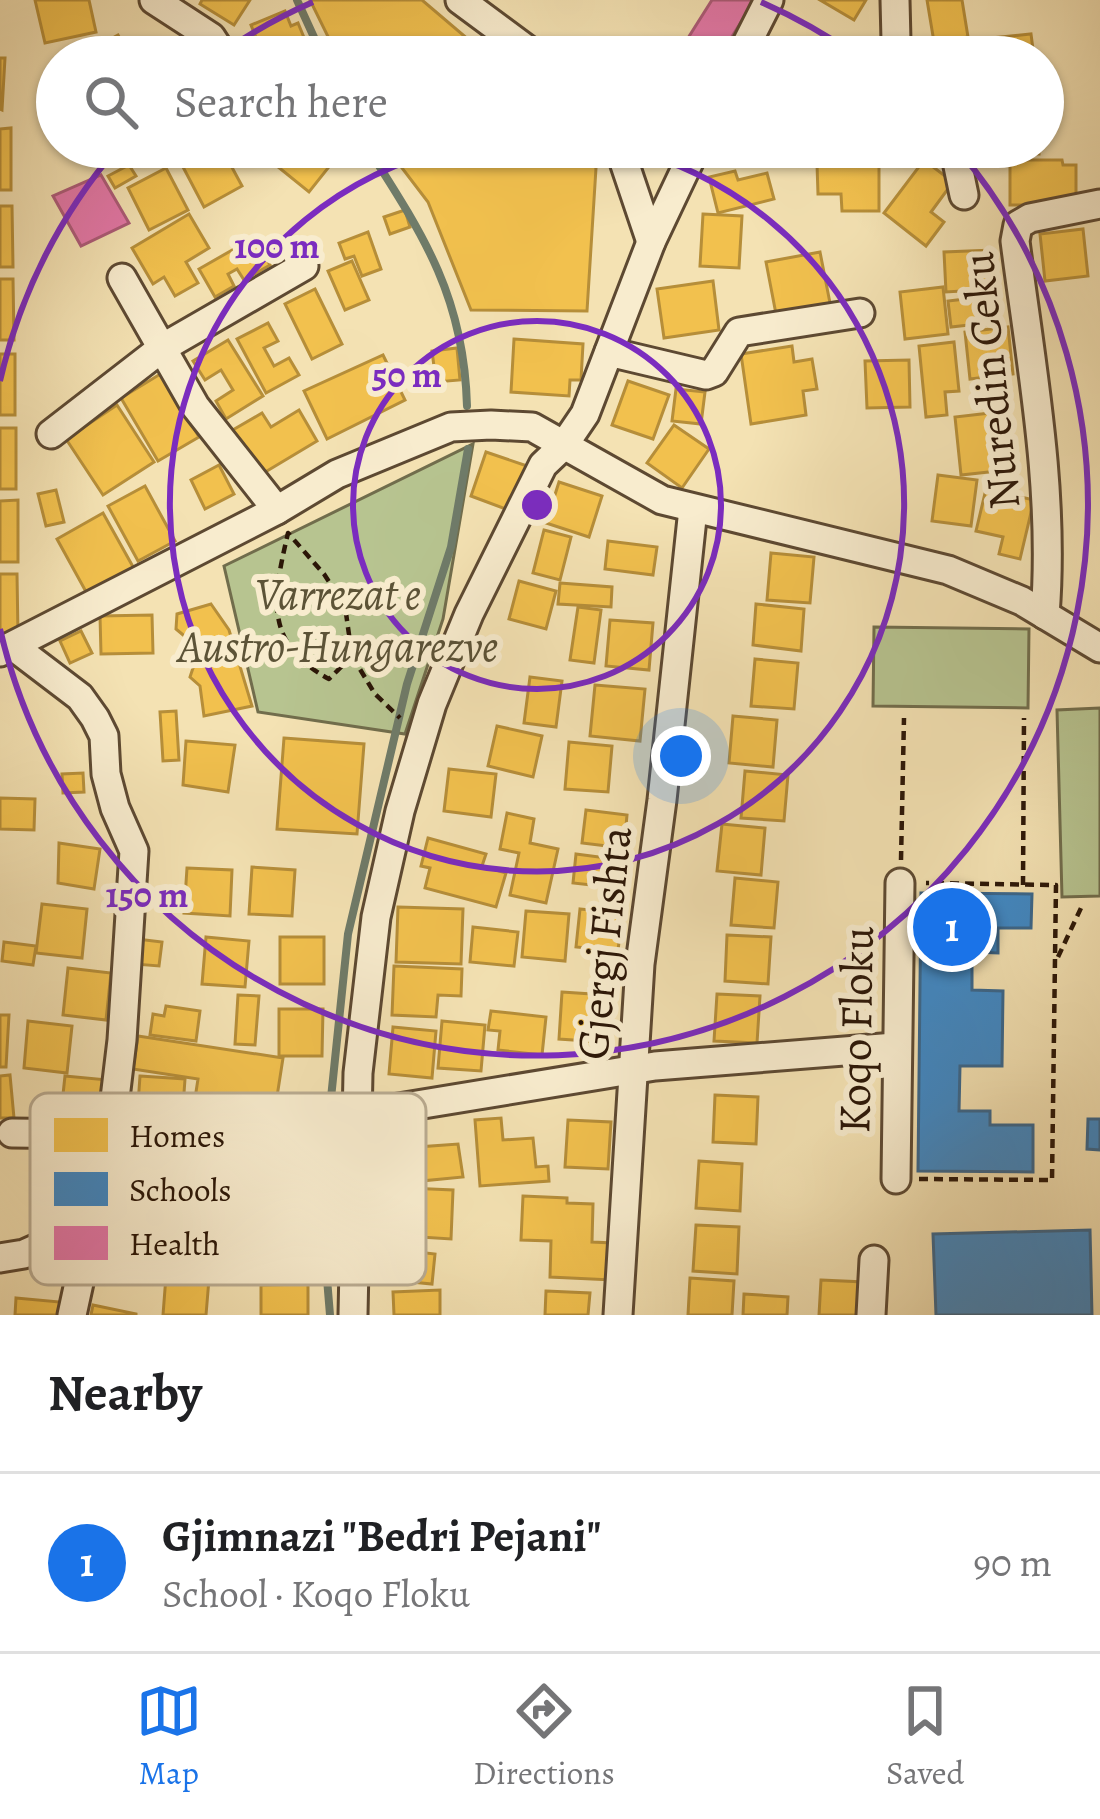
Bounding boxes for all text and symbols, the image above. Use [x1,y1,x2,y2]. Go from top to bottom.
search box [36,36,1064,168]
icon: search [78,69,144,135]
text: Search here [174,71,388,133]
text: 100 m [234,221,320,270]
street label: Nuredin Ceku [947,249,1035,513]
text: 50 m [372,350,442,399]
centre of rings [516,484,558,526]
park label: Varrezat e Austro-Hungarezve [176,563,498,677]
your location [651,726,711,786]
street label: Gjergj Fishta [561,823,647,1063]
text: 150 m [106,870,188,919]
pin: 1 [913,882,991,972]
street label: Koqo Floku [823,925,889,1134]
legend [30,1093,426,1285]
text: Homes [129,1113,225,1158]
text: Schools [129,1167,232,1212]
text: Health [129,1221,220,1266]
text: Nearby [48,1358,202,1428]
text: Gjimnazi "Bedri Pejani" [162,1505,601,1567]
text: 1 [80,1536,94,1589]
text: 90 m [973,1536,1052,1589]
text: School · Koqo Floku [162,1567,470,1620]
tab: Map [136,1678,202,1795]
tab: Directions [473,1678,615,1795]
tab: Saved [886,1678,964,1795]

